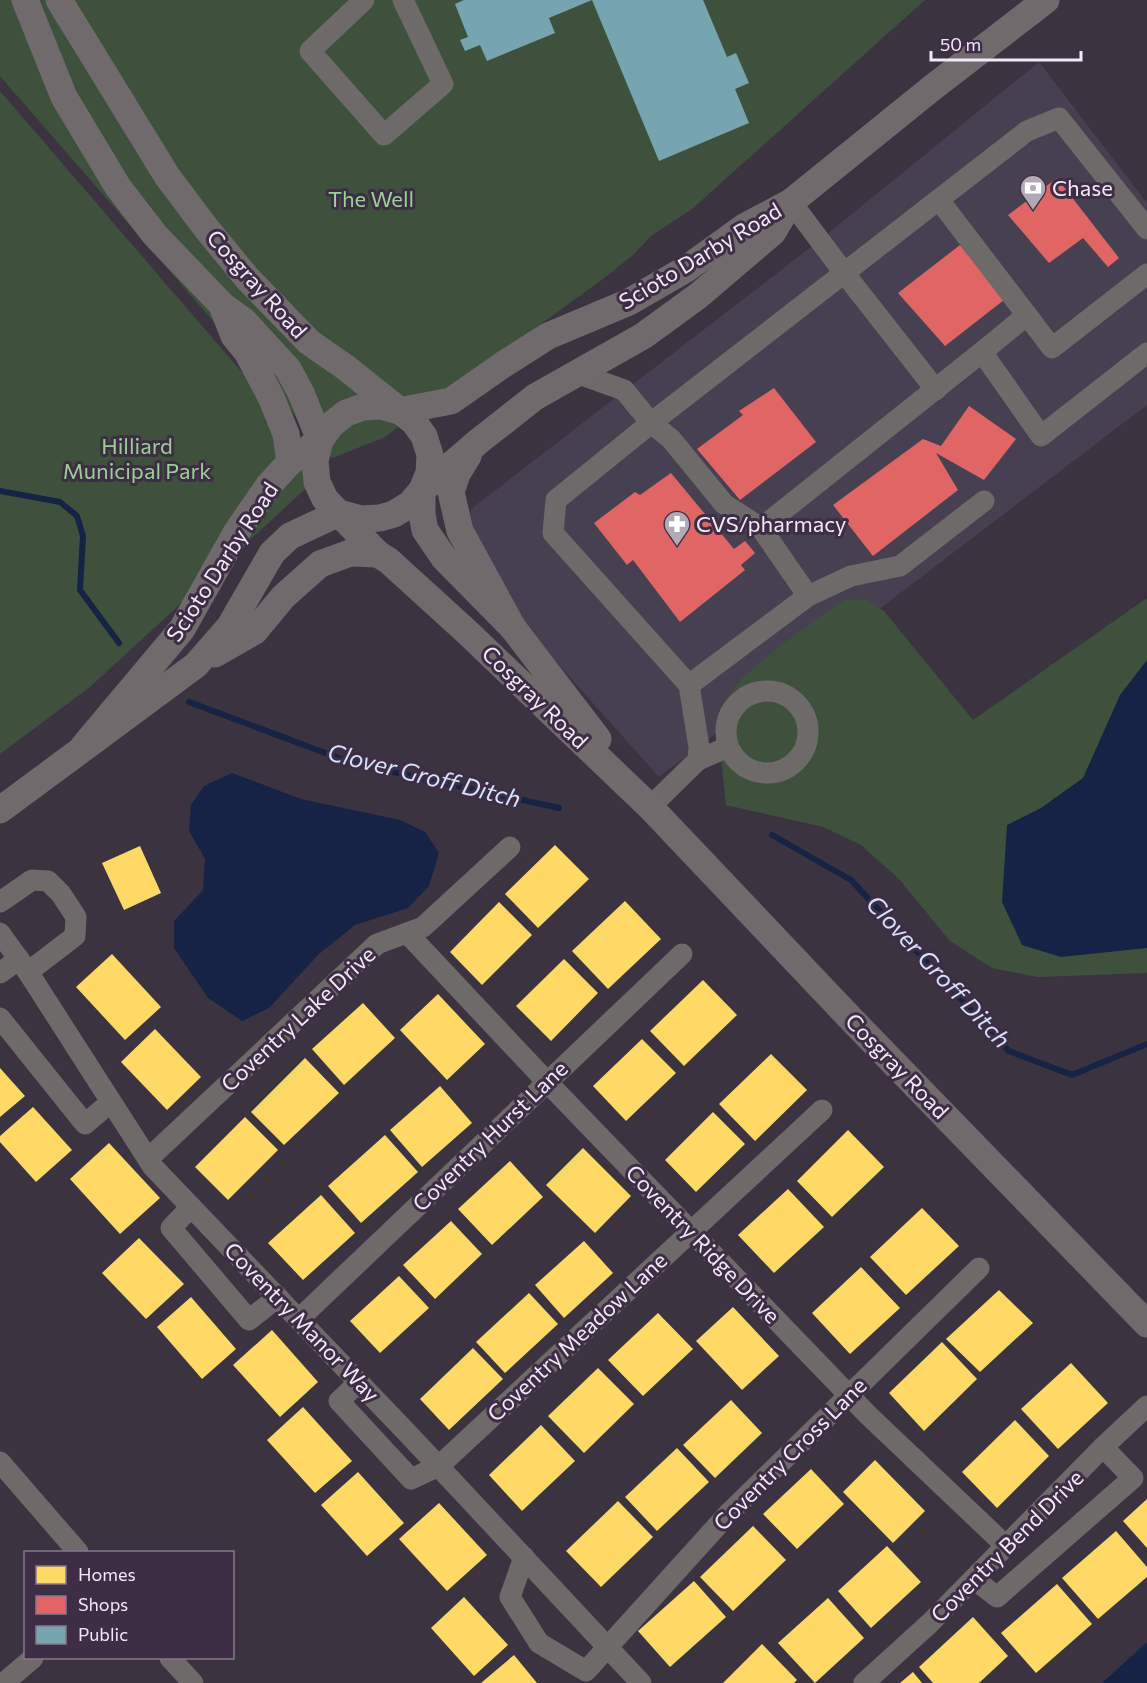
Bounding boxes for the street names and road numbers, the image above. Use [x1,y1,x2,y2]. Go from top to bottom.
street label: Scioto Darby Road [614,196,786,315]
street label: Cosgray Road [202,224,313,344]
street label: Scioto Darby Road [160,477,283,647]
street label: Cosgray Road [477,639,594,754]
street label: Coventry Lake Drive [215,940,380,1097]
street label: Cosgray Road [840,1007,955,1124]
street label: Coventry Hurst Lane [407,1055,573,1217]
street label: Coventry Ridge Drive [621,1159,786,1329]
street label: Coventry Manor Way [219,1236,385,1407]
street label: Coventry Meadow Lane [481,1246,672,1427]
street label: Coventry Cross Lane [708,1372,872,1536]
street label: Coventry Bend Drive [925,1464,1089,1628]

